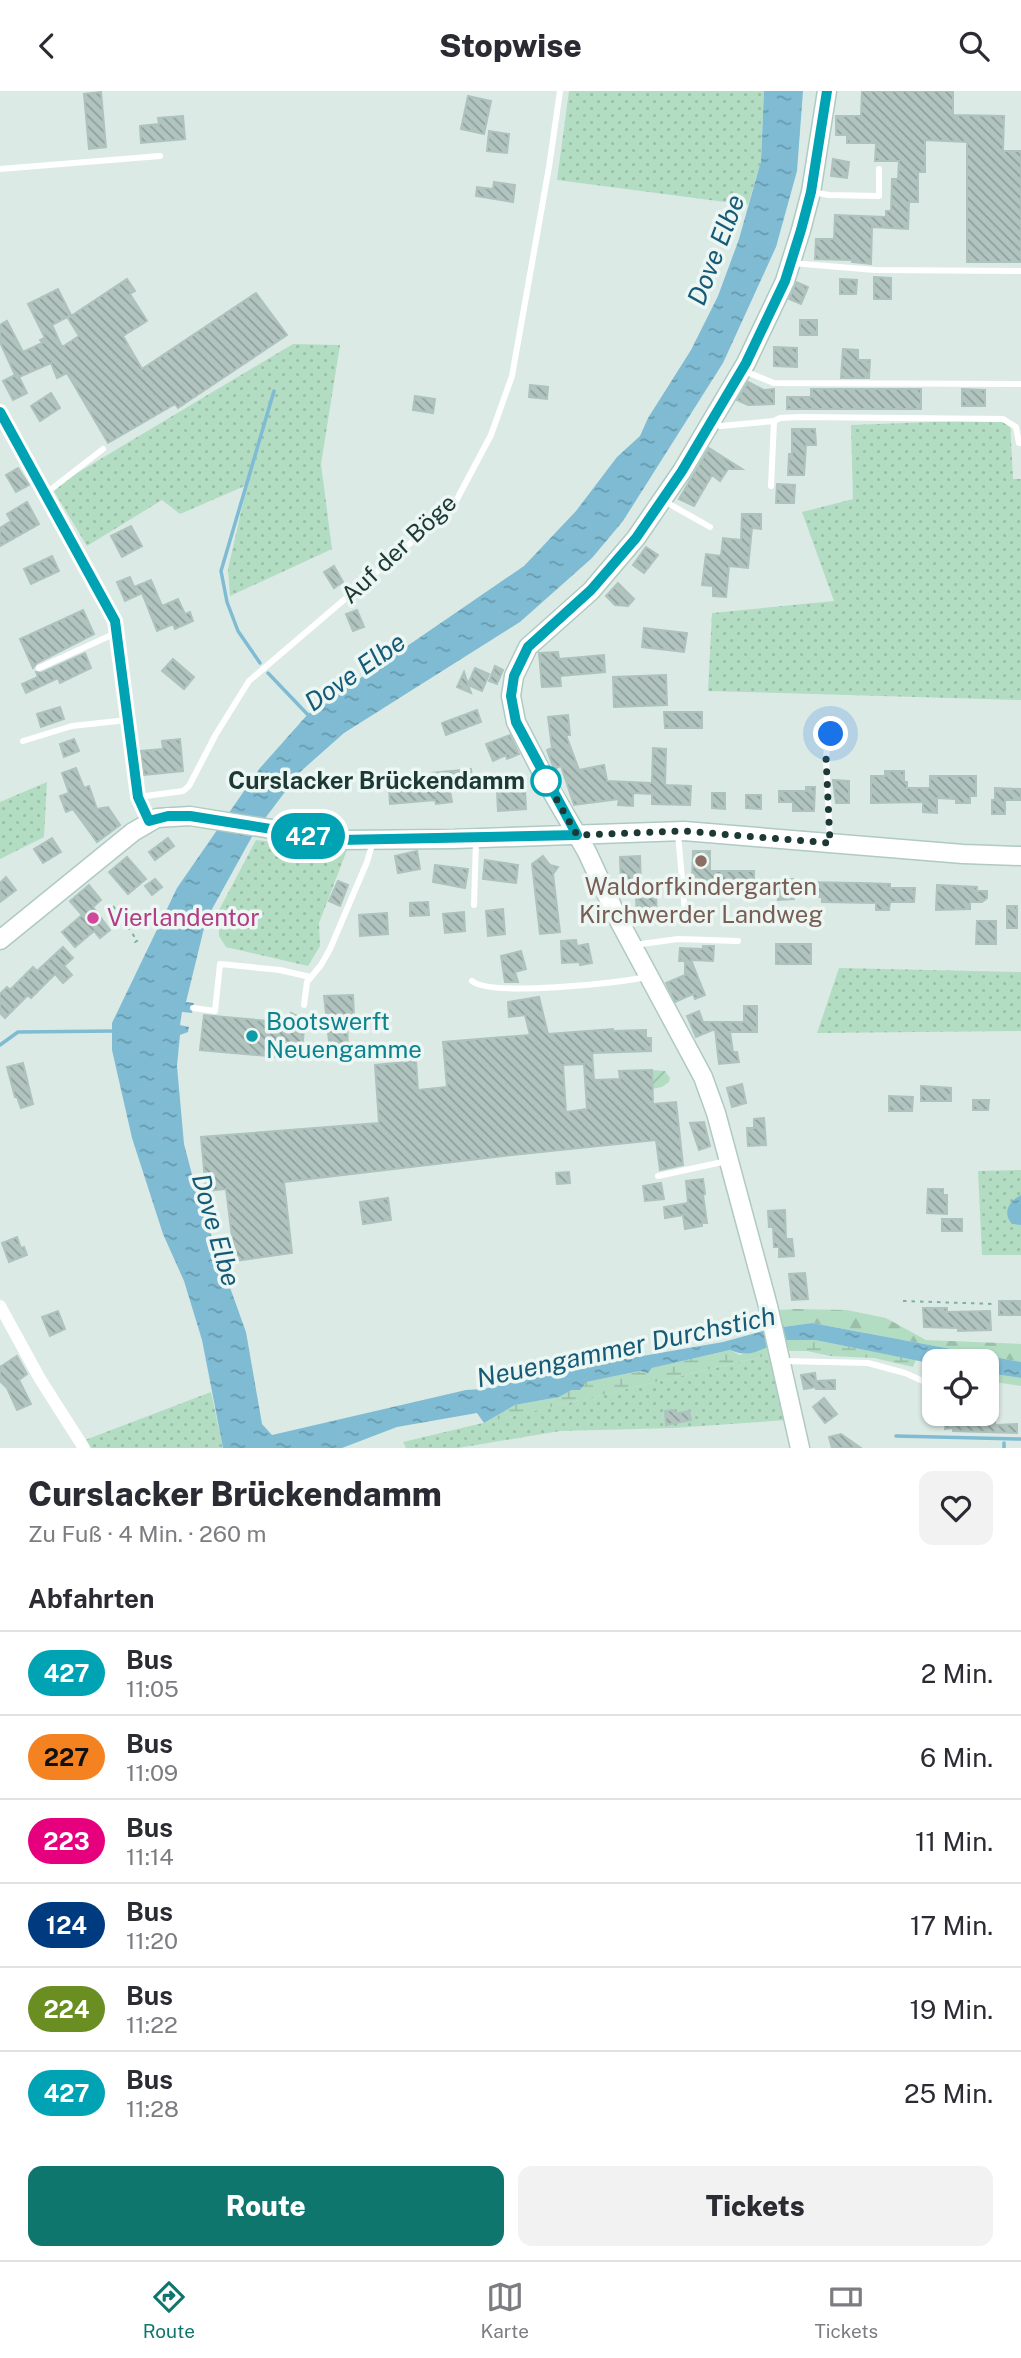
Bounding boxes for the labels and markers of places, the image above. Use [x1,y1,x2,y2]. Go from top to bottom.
place label: Curslacker Brückendamm [228,766,525,794]
marker: Curslacker Brückendamm [531,766,561,796]
marker: Waldorfkindergarten Kirchwerder Landweg [693,853,709,869]
place label: Waldorfkindergarten Kirchwerder Landweg [579,872,823,928]
place label: Vierlandentor [107,903,260,931]
marker: Vierlandentor [85,910,101,926]
place label: Bootswerft Neuengamme [266,1007,422,1063]
marker: Bootswerft Neuengamme [244,1028,260,1044]

